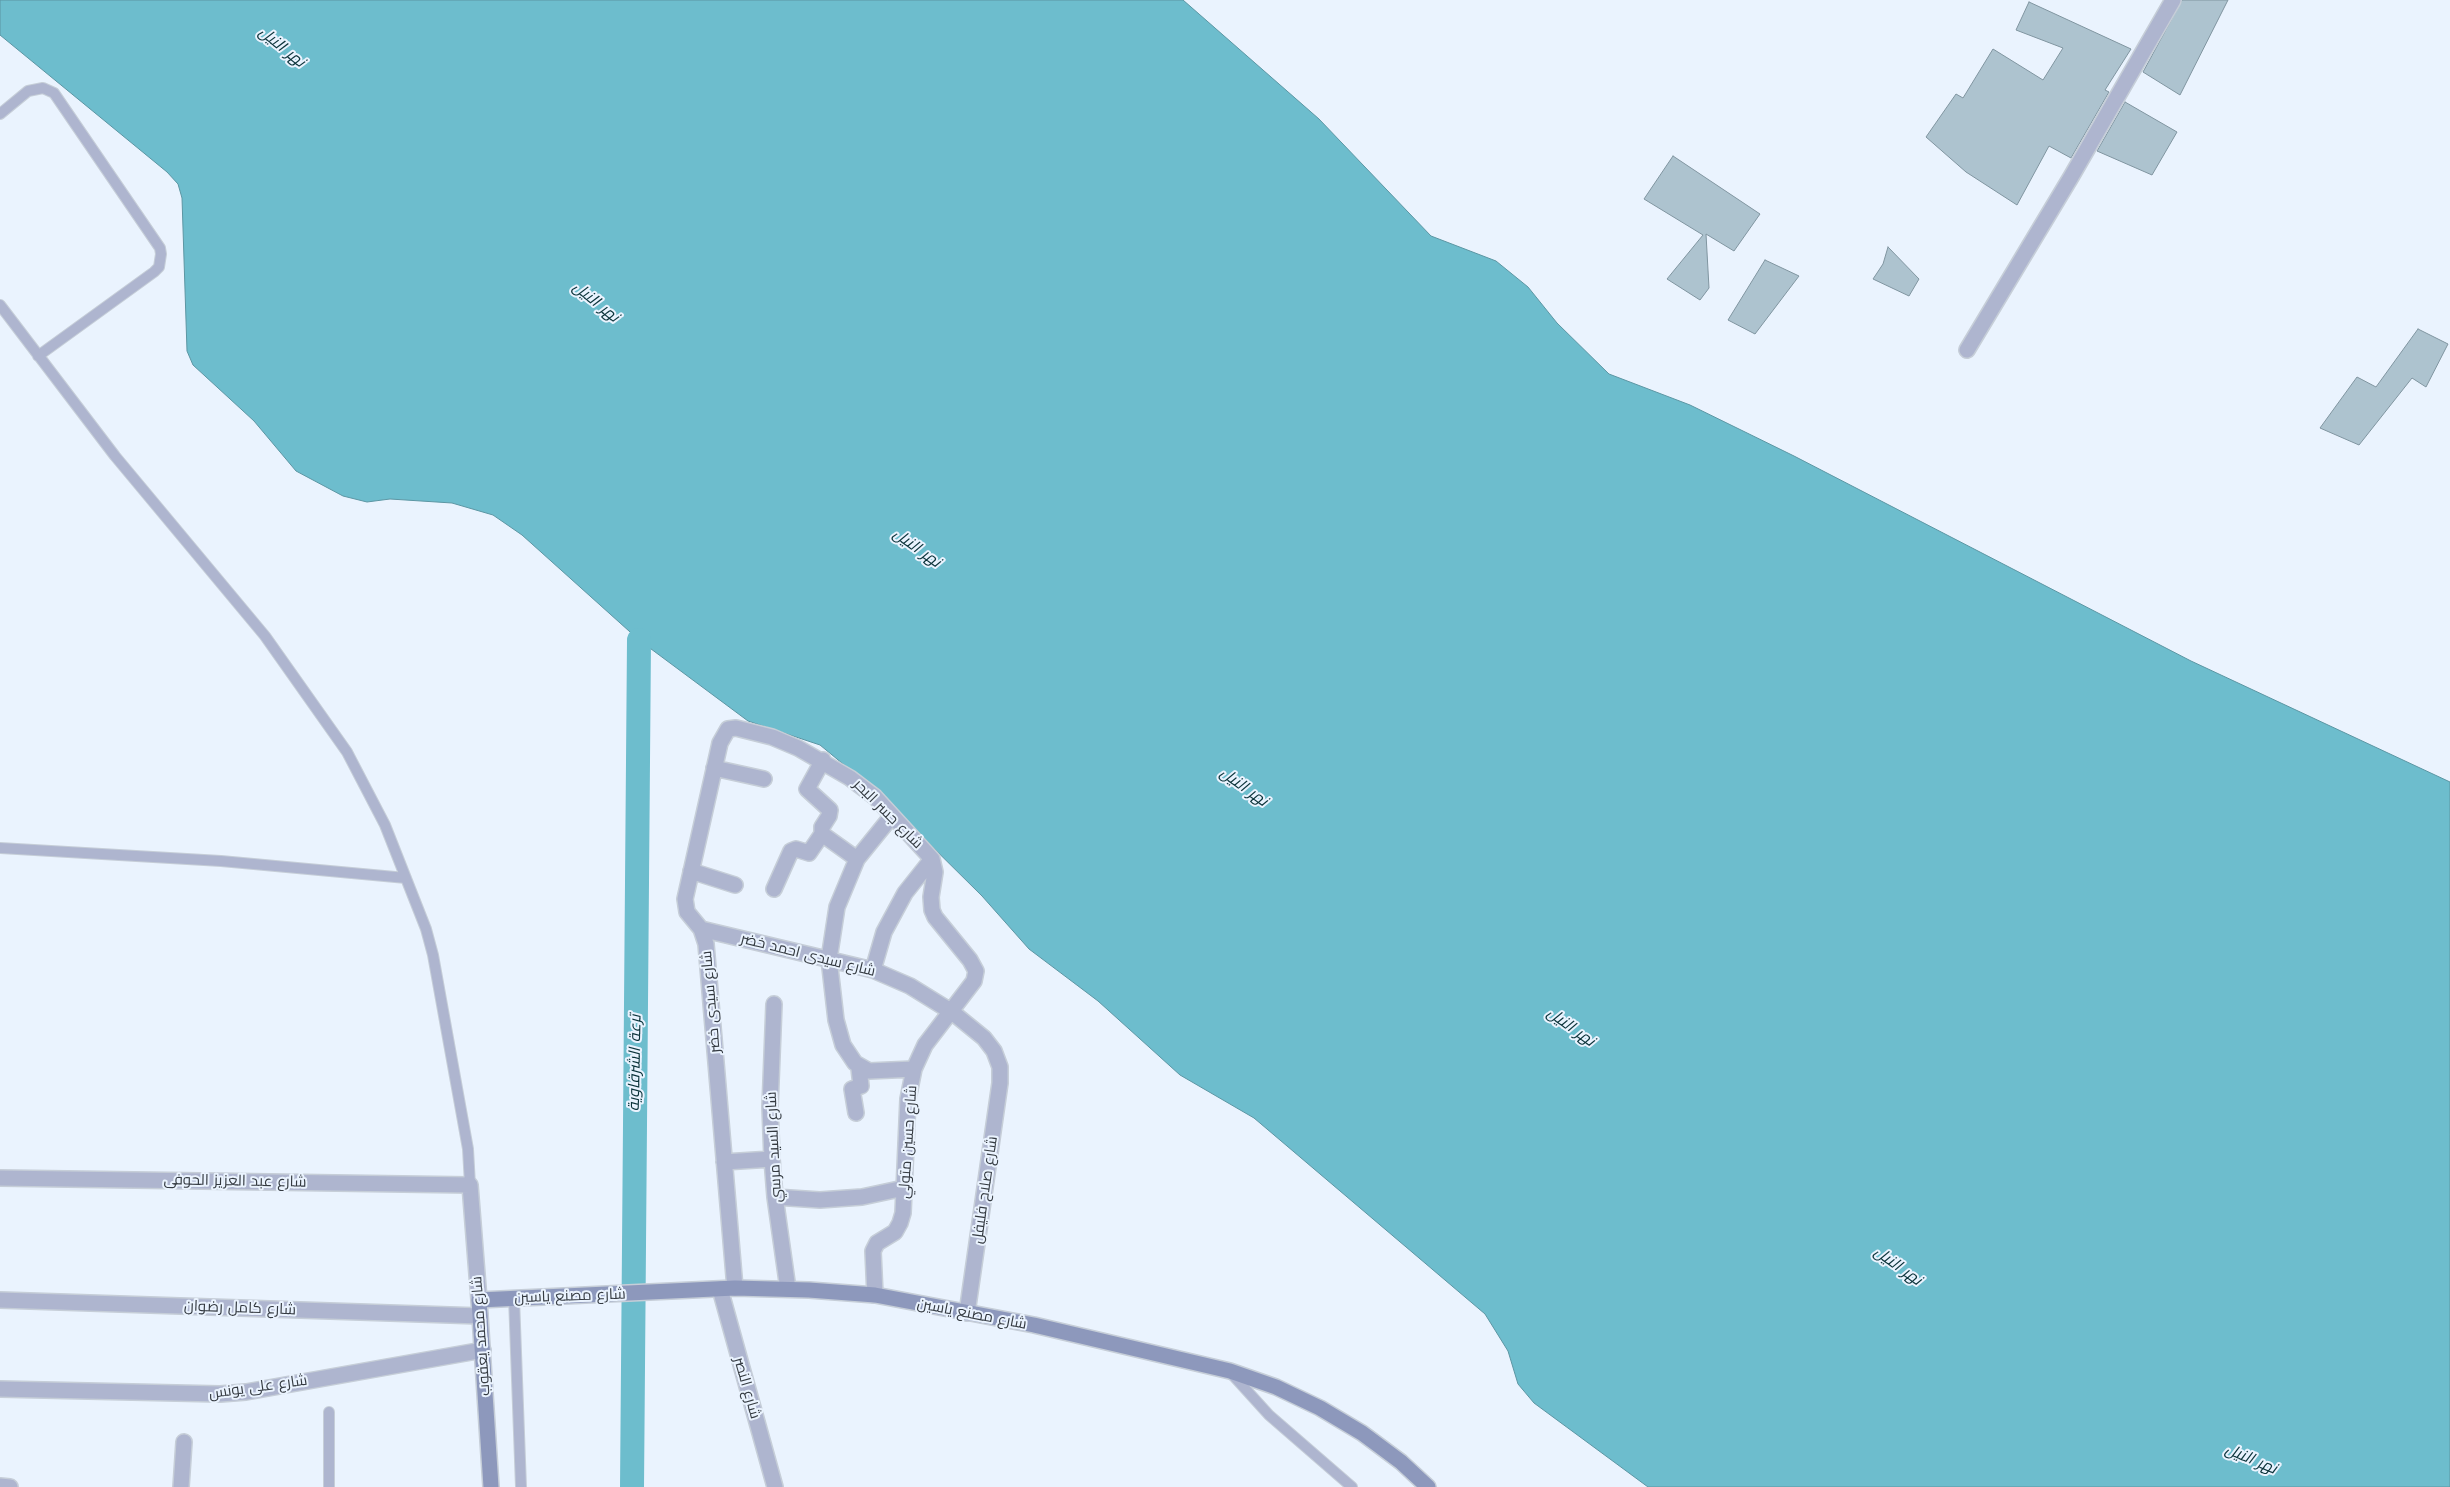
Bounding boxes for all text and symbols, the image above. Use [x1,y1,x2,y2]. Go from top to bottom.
water label: نهر النيل [255,22,309,72]
water label: نهر النيل [569,277,623,327]
water label: نهر النيل [889,524,945,572]
water label: نهر النيل [1216,763,1272,811]
street label: شارع جسر البحر [850,776,926,852]
street label: شارع سيدى احمد خضر [739,930,877,980]
street label: شارع سيدى خضر [698,950,724,1054]
water label: نهر النيل [1543,1003,1599,1051]
water label: ترعة الشرقاوية [625,1014,645,1112]
street label: شارع حسين متولي [895,1085,921,1199]
street label: شارع السيد مرسي [762,1091,786,1203]
street label: شارع صلاح فليفل [969,1135,1001,1245]
street label: شارع عبد العزيز الحوفى [163,1171,307,1191]
water label: نهر النيل [1870,1242,1926,1290]
street label: شارع محمد يعقوب [468,1276,494,1396]
street label: شارع مصنع ياسين [514,1285,626,1307]
street label: شارع مصنع ياسين [916,1295,1028,1333]
street label: شارع كامل رضوان [184,1297,296,1319]
street label: شارع النصر [730,1355,764,1421]
street label: شارع على يونس [208,1371,308,1403]
water label: نهر النيل [2222,1440,2280,1478]

